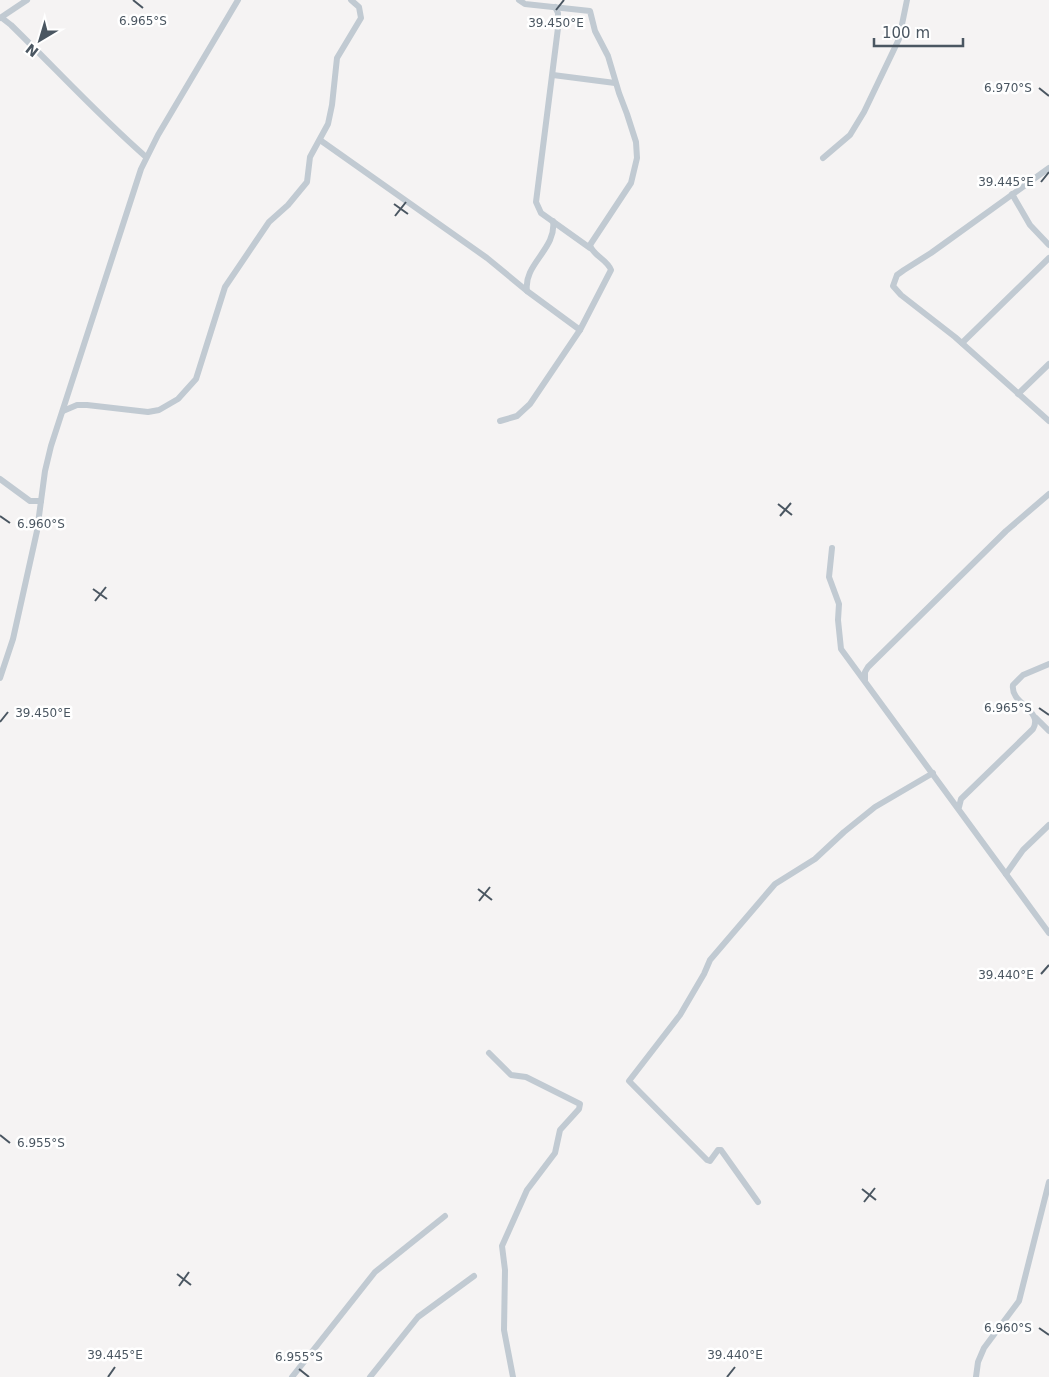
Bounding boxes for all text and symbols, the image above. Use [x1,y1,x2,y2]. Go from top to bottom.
text: 6.965°S [119,14,167,28]
north arrow [15,15,65,65]
scale bar [874,15,963,47]
text: 39.450°E [528,16,584,30]
text: 100 m [882,24,930,42]
text: N [22,40,42,60]
text: 6.970°S [984,81,1032,95]
text: 39.445°E [978,175,1034,189]
text: 6.960°S [17,517,65,531]
text: 6.965°S [984,701,1032,715]
text: 39.450°E [15,706,71,720]
text: 39.440°E [978,968,1034,982]
text: 6.955°S [17,1136,65,1150]
text: 6.960°S [984,1321,1032,1335]
text: 39.445°E [87,1348,143,1362]
text: 39.440°E [707,1348,763,1362]
text: 6.955°S [275,1350,323,1364]

